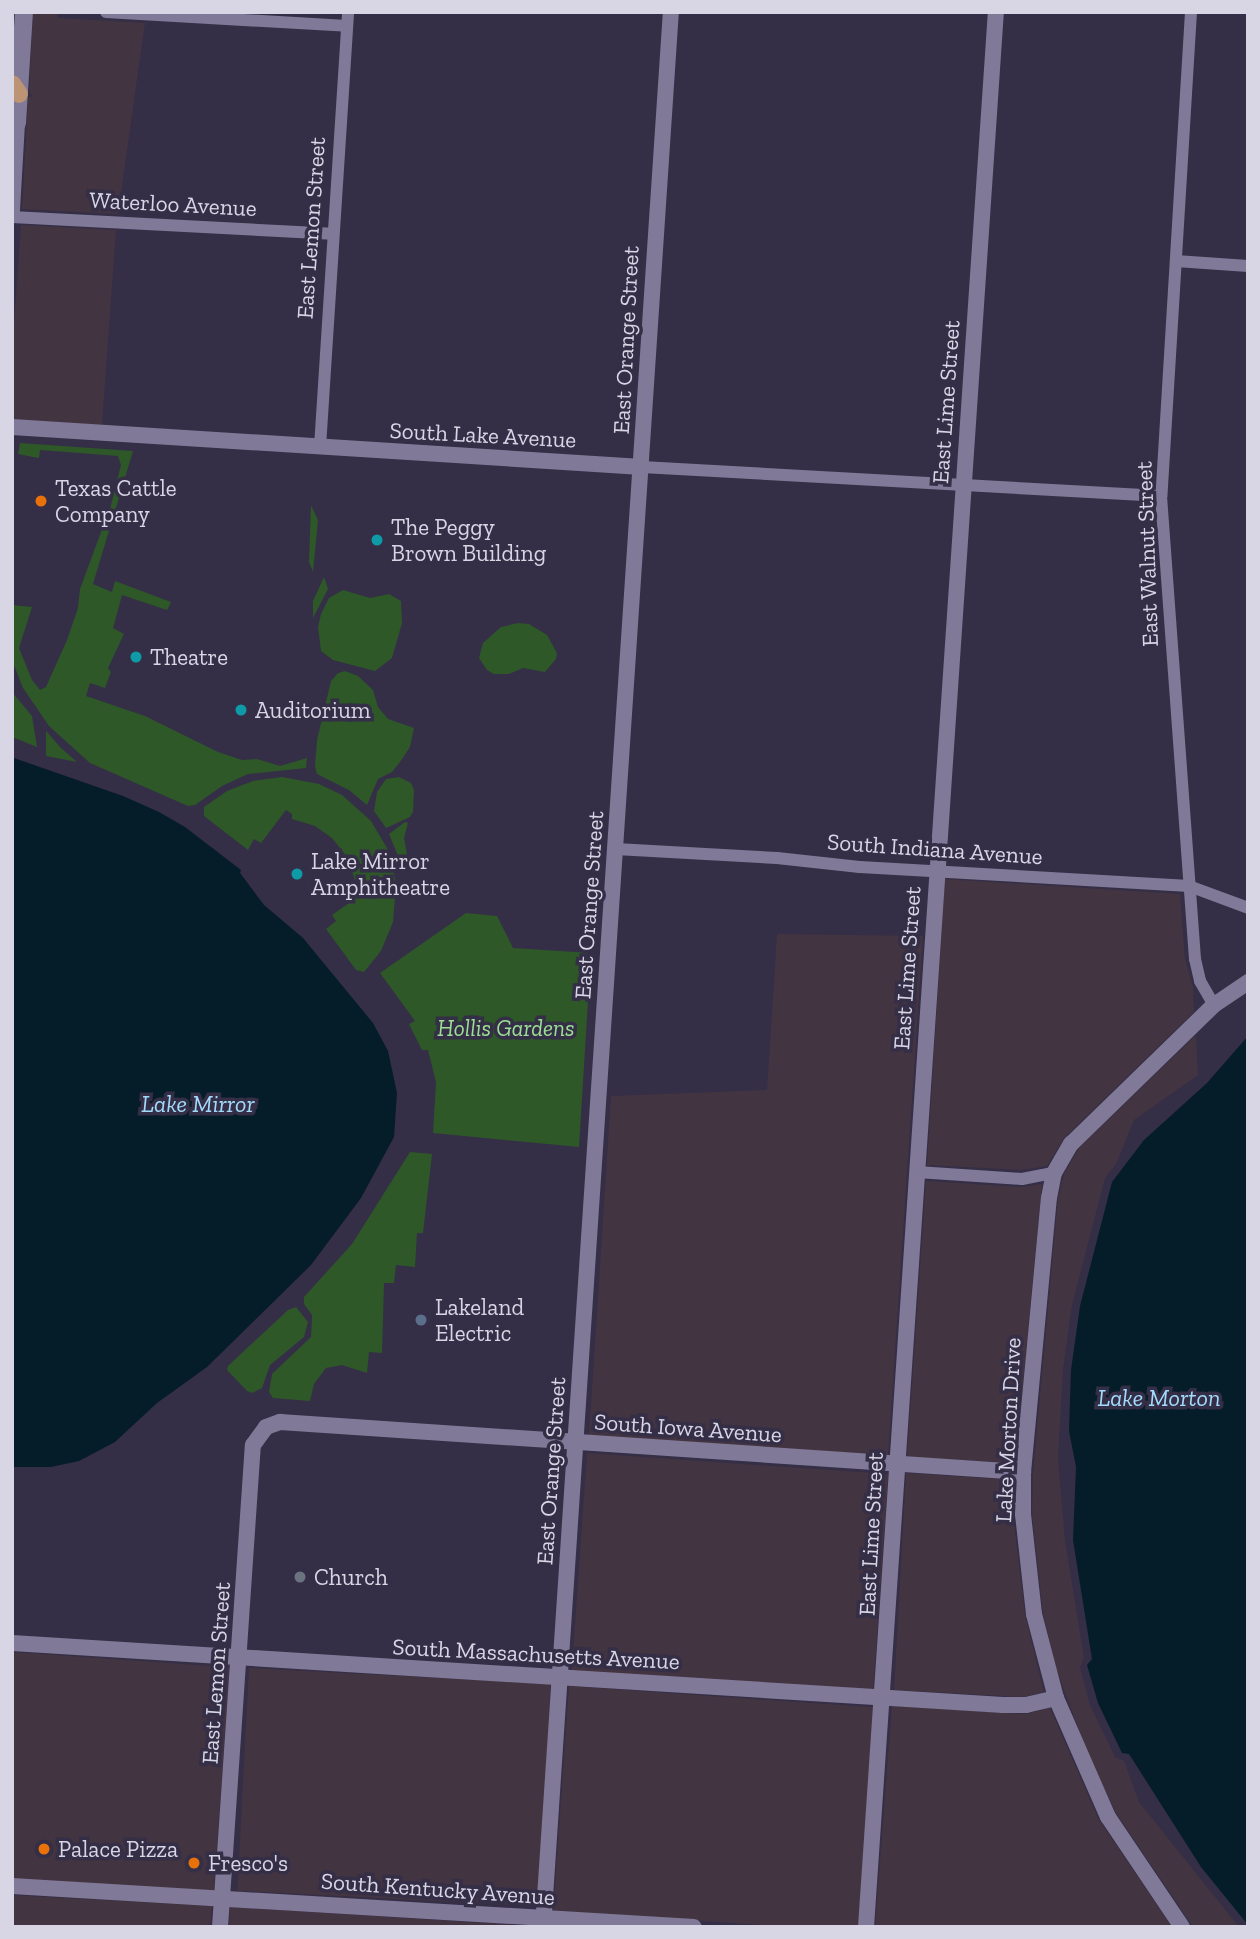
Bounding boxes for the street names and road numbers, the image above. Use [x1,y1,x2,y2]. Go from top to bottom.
street label: East Lemon Street [291,136,331,320]
street label: Waterloo Avenue [88,186,258,222]
street label: East Orange Street [607,245,645,435]
street label: East Lime Street [927,319,965,485]
street label: South Lake Avenue [389,416,577,454]
street label: East Walnut Street [1130,460,1164,648]
street label: East Orange Street [569,810,609,1000]
street label: South Indiana Avenue [826,828,1044,870]
street label: East Lime Street [888,885,926,1051]
street label: Lake Morton Drive [989,1337,1027,1523]
street label: East Orange Street [531,1376,571,1566]
street label: South Iowa Avenue [593,1408,783,1448]
street label: East Lime Street [853,1451,889,1617]
street label: East Lemon Street [196,1581,236,1765]
street label: South Massachusetts Avenue [391,1633,681,1675]
street label: South Kentucky Avenue [319,1867,557,1911]

